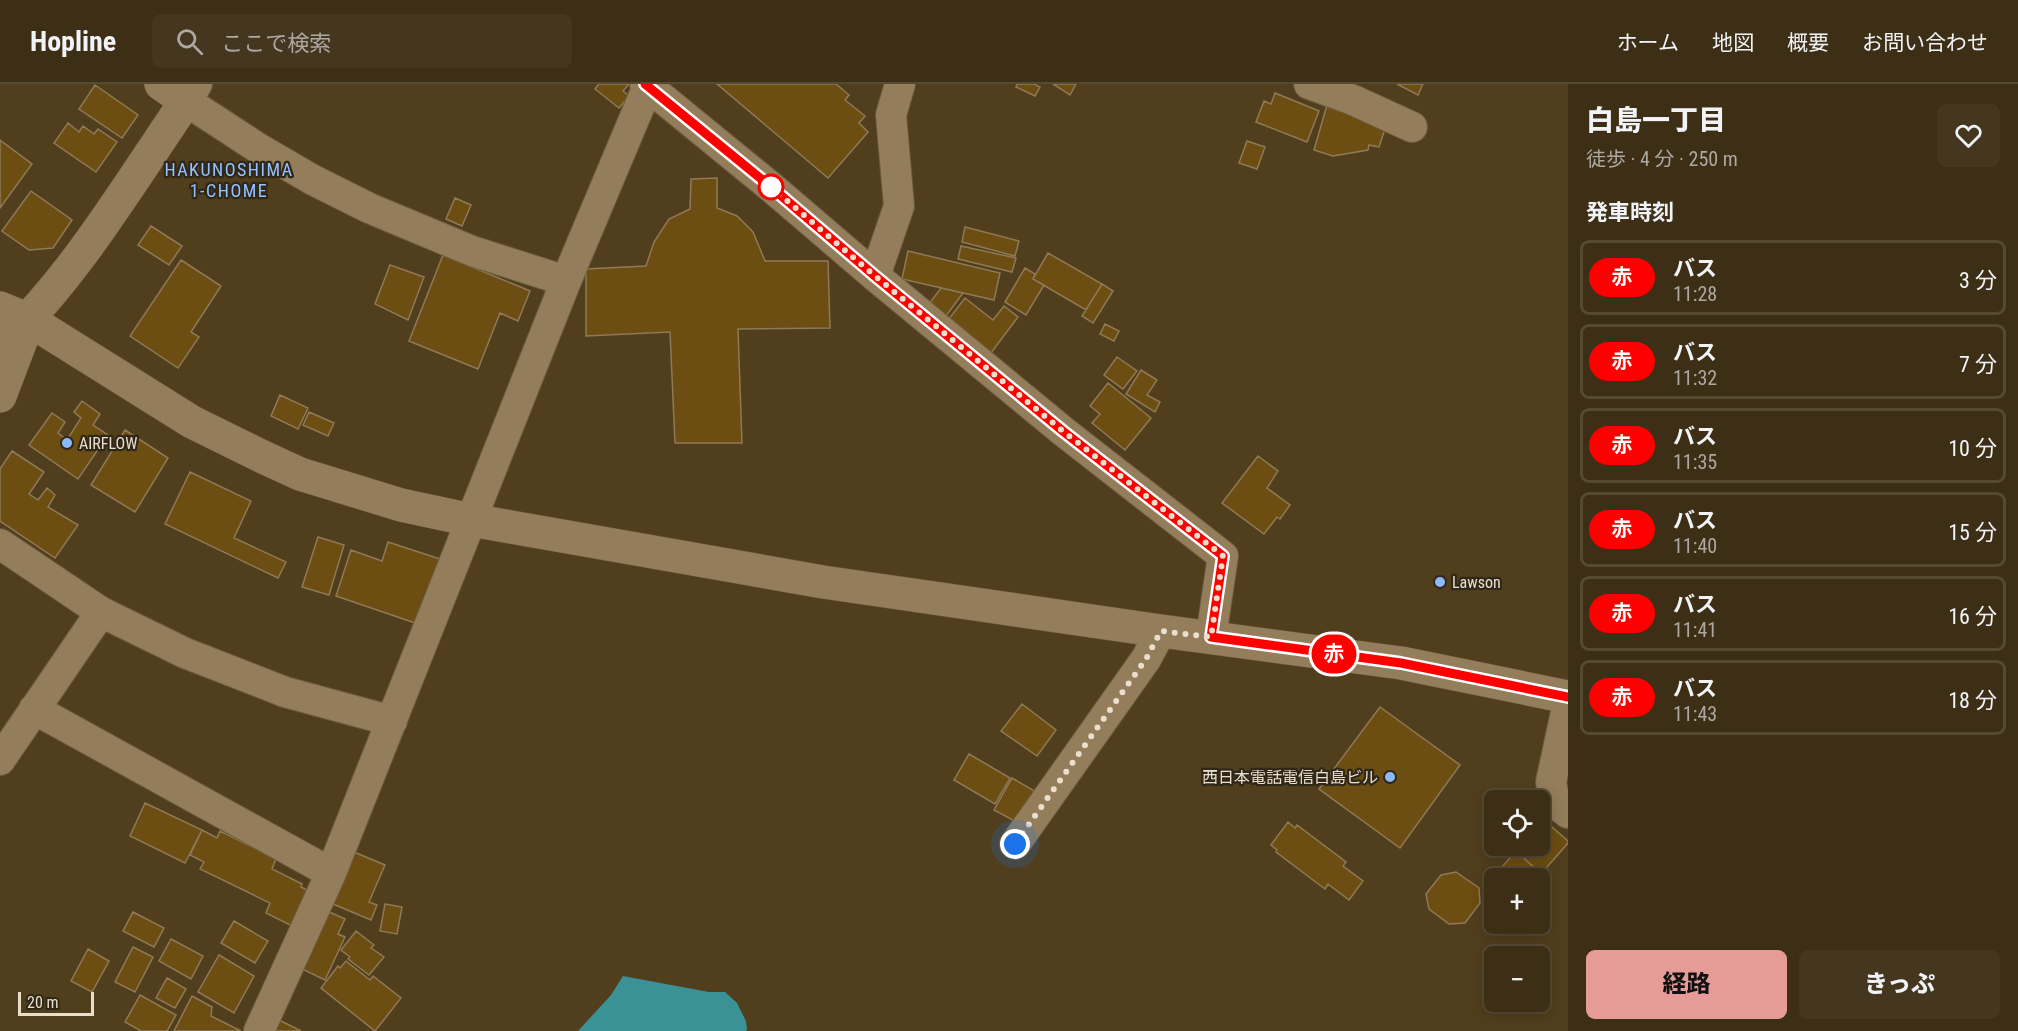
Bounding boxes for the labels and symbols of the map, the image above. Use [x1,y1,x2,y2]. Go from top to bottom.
district label: HAKUNOSHIMA 1-CHOME [164,159,294,201]
unlabelled marker [758,174,784,200]
place label: AIRFLOW [79,434,137,453]
marker: AIRFLOW [60,436,74,450]
place label: Lawson [1452,573,1501,592]
marker: Lawson [1433,575,1447,589]
line badge: 赤 [1314,634,1354,674]
place label: 西日本電話電信白島ビル [1202,768,1378,787]
marker: 西日本電話電信白島ビル [1383,770,1397,784]
your location [1000,829,1030,859]
scale bar [18,989,94,1016]

